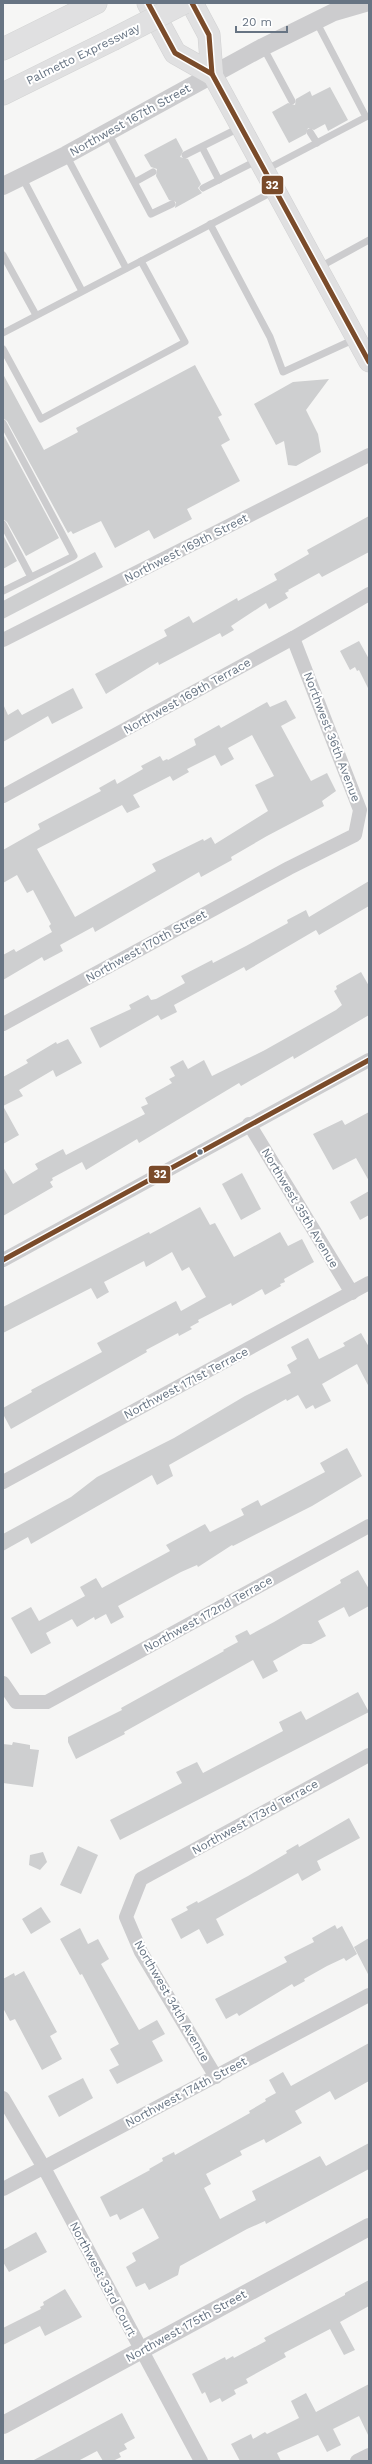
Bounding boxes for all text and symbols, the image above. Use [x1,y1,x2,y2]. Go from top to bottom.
scale bar [236,8,287,34]
text: 20 m [242,15,272,29]
street label: Palmetto Expressway [24,20,143,88]
street label: Northwest 167th Street [67,81,193,159]
line badge: 32 [261,175,284,195]
text: 32 [265,179,279,192]
street label: Northwest 169th Street [122,511,250,585]
street label: Northwest 169th Terrace [121,655,253,737]
street label: Northwest 36th Avenue [301,670,363,804]
street label: Northwest 170th Street [83,907,209,985]
street label: Northwest 35th Avenue [259,1145,341,1271]
unlabelled marker [195,1147,205,1157]
line badge: 32 [148,1165,171,1184]
text: 32 [153,1168,167,1181]
street label: Northwest 171st Terrace [121,1344,251,1422]
street label: Northwest 172nd Terrace [141,1573,275,1655]
street label: Northwest 173rd Terrace [189,1776,321,1858]
street label: Northwest 34th Avenue [131,1938,213,2064]
street label: Northwest 174th Street [123,2054,249,2130]
street label: Northwest 33rd Court [67,2219,139,2339]
street label: Northwest 175th Street [123,2287,249,2365]

